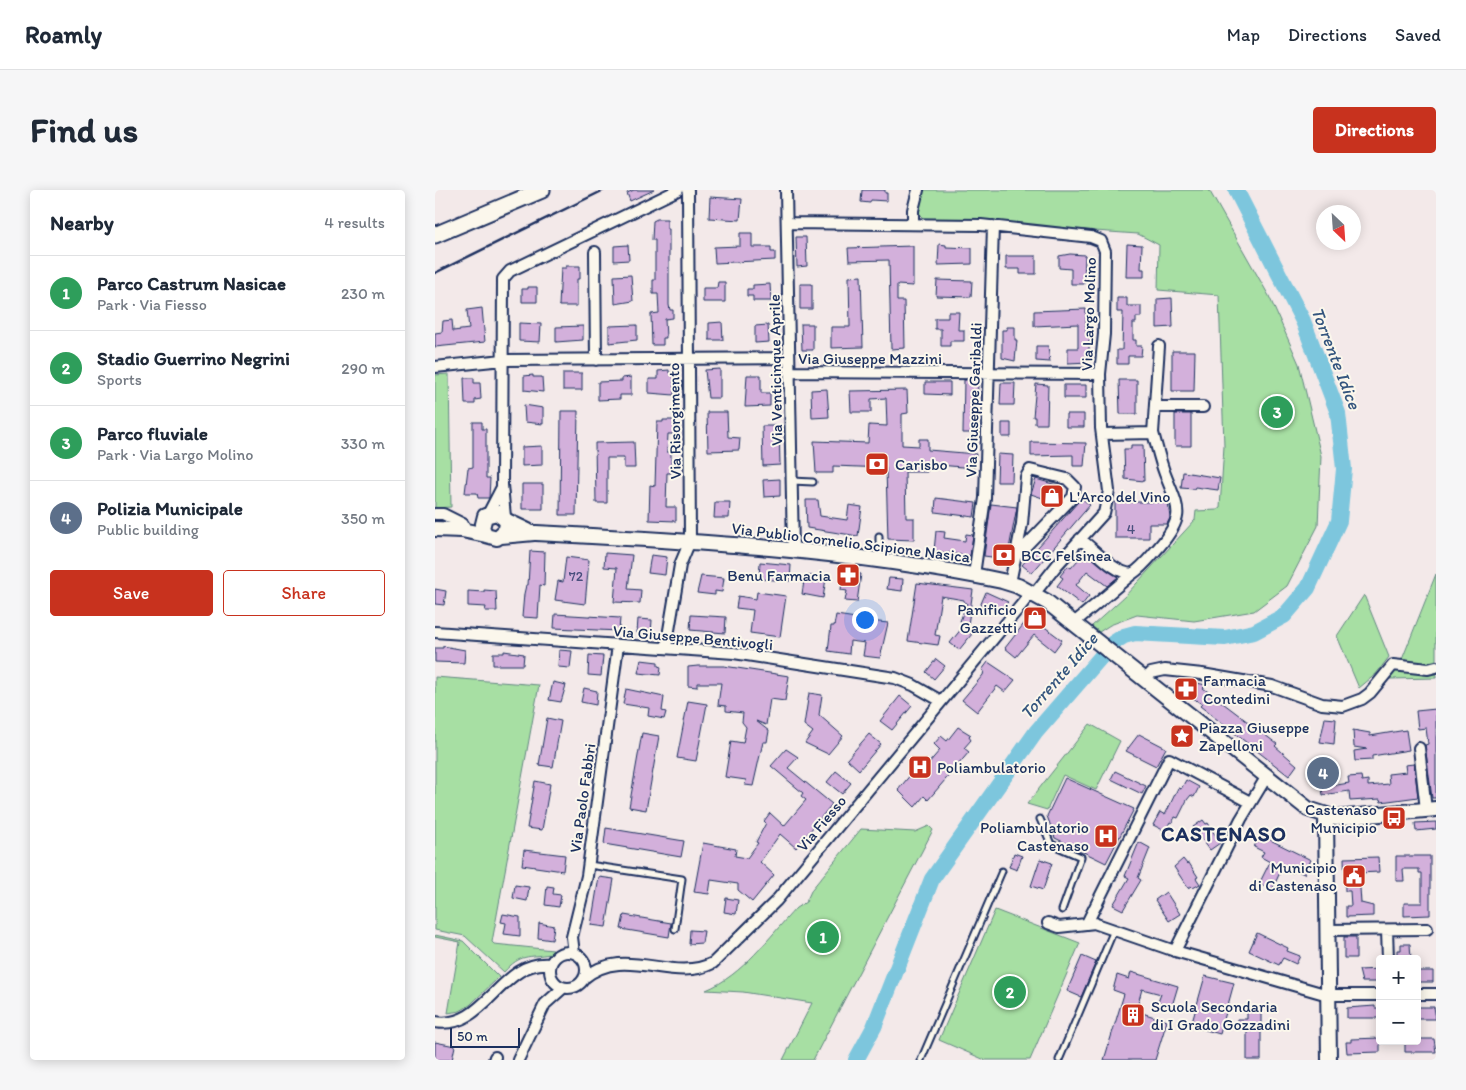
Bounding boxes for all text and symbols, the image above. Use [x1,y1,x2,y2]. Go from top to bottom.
text: Roamly [25,20,102,49]
text: Map [1227,24,1260,46]
text: Directions [1288,24,1367,46]
text: Saved [1395,24,1441,46]
button: Directions [1313,107,1436,153]
text: Find us [30,109,138,151]
north arrow [1316,205,1361,250]
text: Nearby [50,210,114,235]
text: 4 results [324,213,385,232]
street label: Via Largo Molino [1077,257,1100,371]
text: Parco Castrum Nasicae [97,272,286,295]
text: 1 [62,284,70,303]
text: 230 m [341,284,385,303]
street label: Via Venticinque Aprile [765,294,786,446]
text: Park · Via Fiesso [97,295,207,314]
water label: Torrente Idice [1306,304,1366,414]
street label: Via Giuseppe Garibaldi [961,322,986,478]
text: Stadio Guerrino Negrini [97,347,290,370]
street label: Via Giuseppe Mazzini [798,349,942,368]
text: 2 [62,359,70,378]
text: 290 m [341,359,385,378]
street label: Via Risorgimento [664,363,685,479]
text: Sports [97,370,142,389]
pin: 3 [1261,393,1293,431]
text: Parco fluviale [97,422,208,445]
text: 3 [62,434,70,453]
text: 330 m [341,434,385,453]
text: Park · Via Largo Molino [97,445,254,464]
bank icon: Carisbo [864,451,890,477]
place label: Carisbo [895,455,948,474]
shop icon: L'Arco del Vino [1039,483,1065,509]
place label: L'Arco del Vino [1069,487,1170,506]
text: Polizia Municipale [97,497,243,520]
text: 4 [61,509,71,528]
text: 350 m [341,509,385,528]
street label: Via Publio Cornelio Scipione Nasica [731,518,972,567]
text: Public building [97,520,199,539]
house number: 4 [1127,521,1136,538]
bank icon: BCC Felsinea [991,542,1017,568]
place label: BCC Felsinea [1021,546,1112,565]
pharmacy icon: Benu Farmacia [835,562,861,588]
place label: Benu Farmacia [727,566,832,585]
house number: 72 [569,568,584,585]
button: Save [50,570,213,616]
button: Share [223,570,385,616]
place label: Panificio Gazzetti [957,600,1017,637]
shop icon: Panificio Gazzetti [1022,605,1048,631]
your location [852,607,878,633]
street label: Via Giuseppe Bentivogli [612,621,774,654]
water label: Torrente Idice [1015,627,1104,724]
place label: Farmacia Contedini [1203,671,1270,708]
pharmacy icon: Farmacia Contedini [1173,676,1199,702]
place label: Piazza Giuseppe Zapelloni [1199,718,1309,755]
place icon: Piazza Giuseppe Zapelloni [1169,723,1195,749]
street label: Via Paolo Fabbri [565,742,600,854]
hospital icon: Poliambulatorio [907,754,933,780]
pin: 4 [1307,754,1339,792]
place label: Poliambulatorio [937,758,1046,777]
street label: Via Fiesso [792,791,850,855]
place label: Castenaso Municipio [1305,800,1377,837]
bus stop icon: Castenaso Municipio [1381,805,1407,831]
place label: Poliambulatorio Castenaso [980,818,1089,855]
district label: CASTENASO [1161,821,1287,846]
hospital icon: Poliambulatorio Castenaso [1093,823,1119,849]
place label: Municipio di Castenaso [1249,858,1337,895]
public building icon: Municipio di Castenaso [1341,863,1367,889]
pin: 1 [807,918,839,956]
map controls [1376,955,1421,1045]
button: + [1376,955,1421,1000]
pin: 2 [994,973,1026,1011]
place label: Scuola Secondaria di I Grado Gozzadini [1151,997,1290,1034]
button: − [1376,1000,1421,1045]
building icon: Scuola Secondaria di I Grado Gozzadini [1120,1002,1146,1028]
scale bar [450,1025,520,1048]
text: 50 m [457,1028,488,1045]

